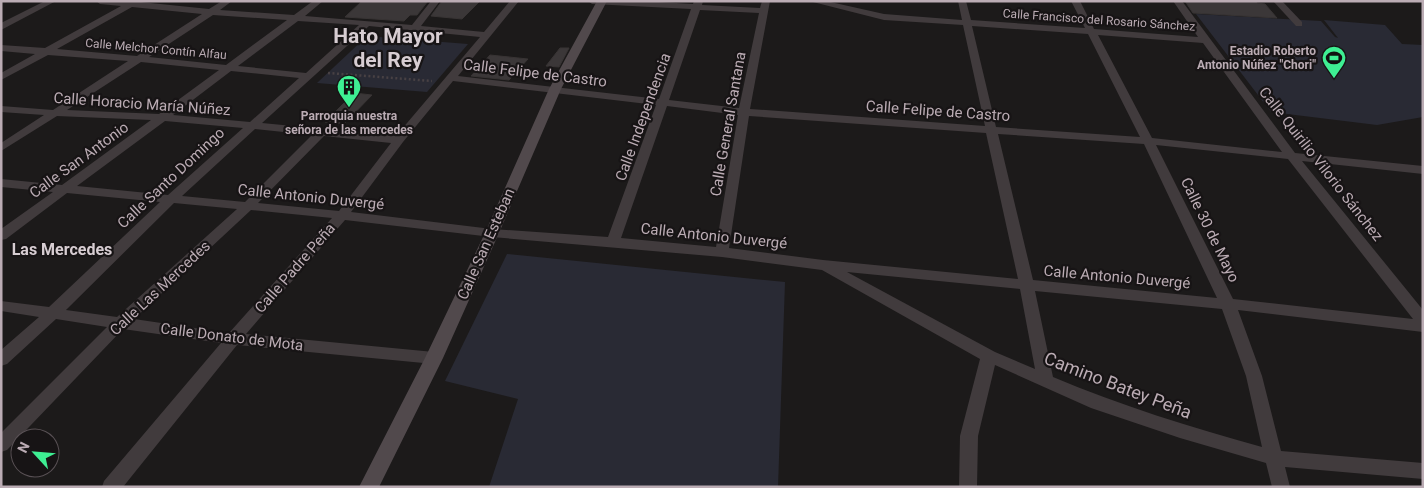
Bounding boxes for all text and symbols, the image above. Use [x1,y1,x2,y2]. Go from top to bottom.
street label: Calle Francisco del Rosario Sánchez [1002,6,1196,34]
district label: Hato Mayor del Rey [333,24,443,72]
street label: Calle Melchor Contín Alfau [85,36,227,62]
place label: Estadio Roberto Antonio Núñez "Chori" [1197,44,1316,72]
sports icon: Estadio Roberto Antonio Núñez "Chori" [1321,45,1347,79]
street label: Calle General Santana [706,50,750,198]
street label: Calle Independencia [612,51,674,183]
street label: Calle Felipe de Castro [462,55,608,91]
building icon: Parroquia nuestra señora de las mercedes [336,74,362,108]
street label: Calle Quirilio Vilorio Sánchez [1255,83,1387,245]
street label: Calle Horacio María Núñez [53,89,231,119]
street label: Calle Felipe de Castro [865,97,1011,125]
place label: Parroquia nuestra señora de las mercedes [285,109,413,137]
street label: Calle San Antonio [26,118,132,202]
street label: Calle Santo Domingo [114,124,228,232]
street label: Calle 30 de Mayo [1177,175,1243,285]
street label: Calle Antonio Duvergé [237,180,385,214]
street label: Calle San Esteban [453,186,519,302]
street label: Calle Padre Peña [251,219,339,317]
street label: Calle Antonio Duvergé [640,219,788,253]
street label: Calle Las Mercedes [106,237,214,339]
district label: Las Mercedes [12,240,112,259]
street label: Calle Antonio Duvergé [1043,262,1191,292]
street label: Calle Donato de Mota [160,319,304,355]
street label: Camino Batey Peña [1041,347,1195,423]
north arrow [10,428,60,478]
text: N [14,439,33,455]

